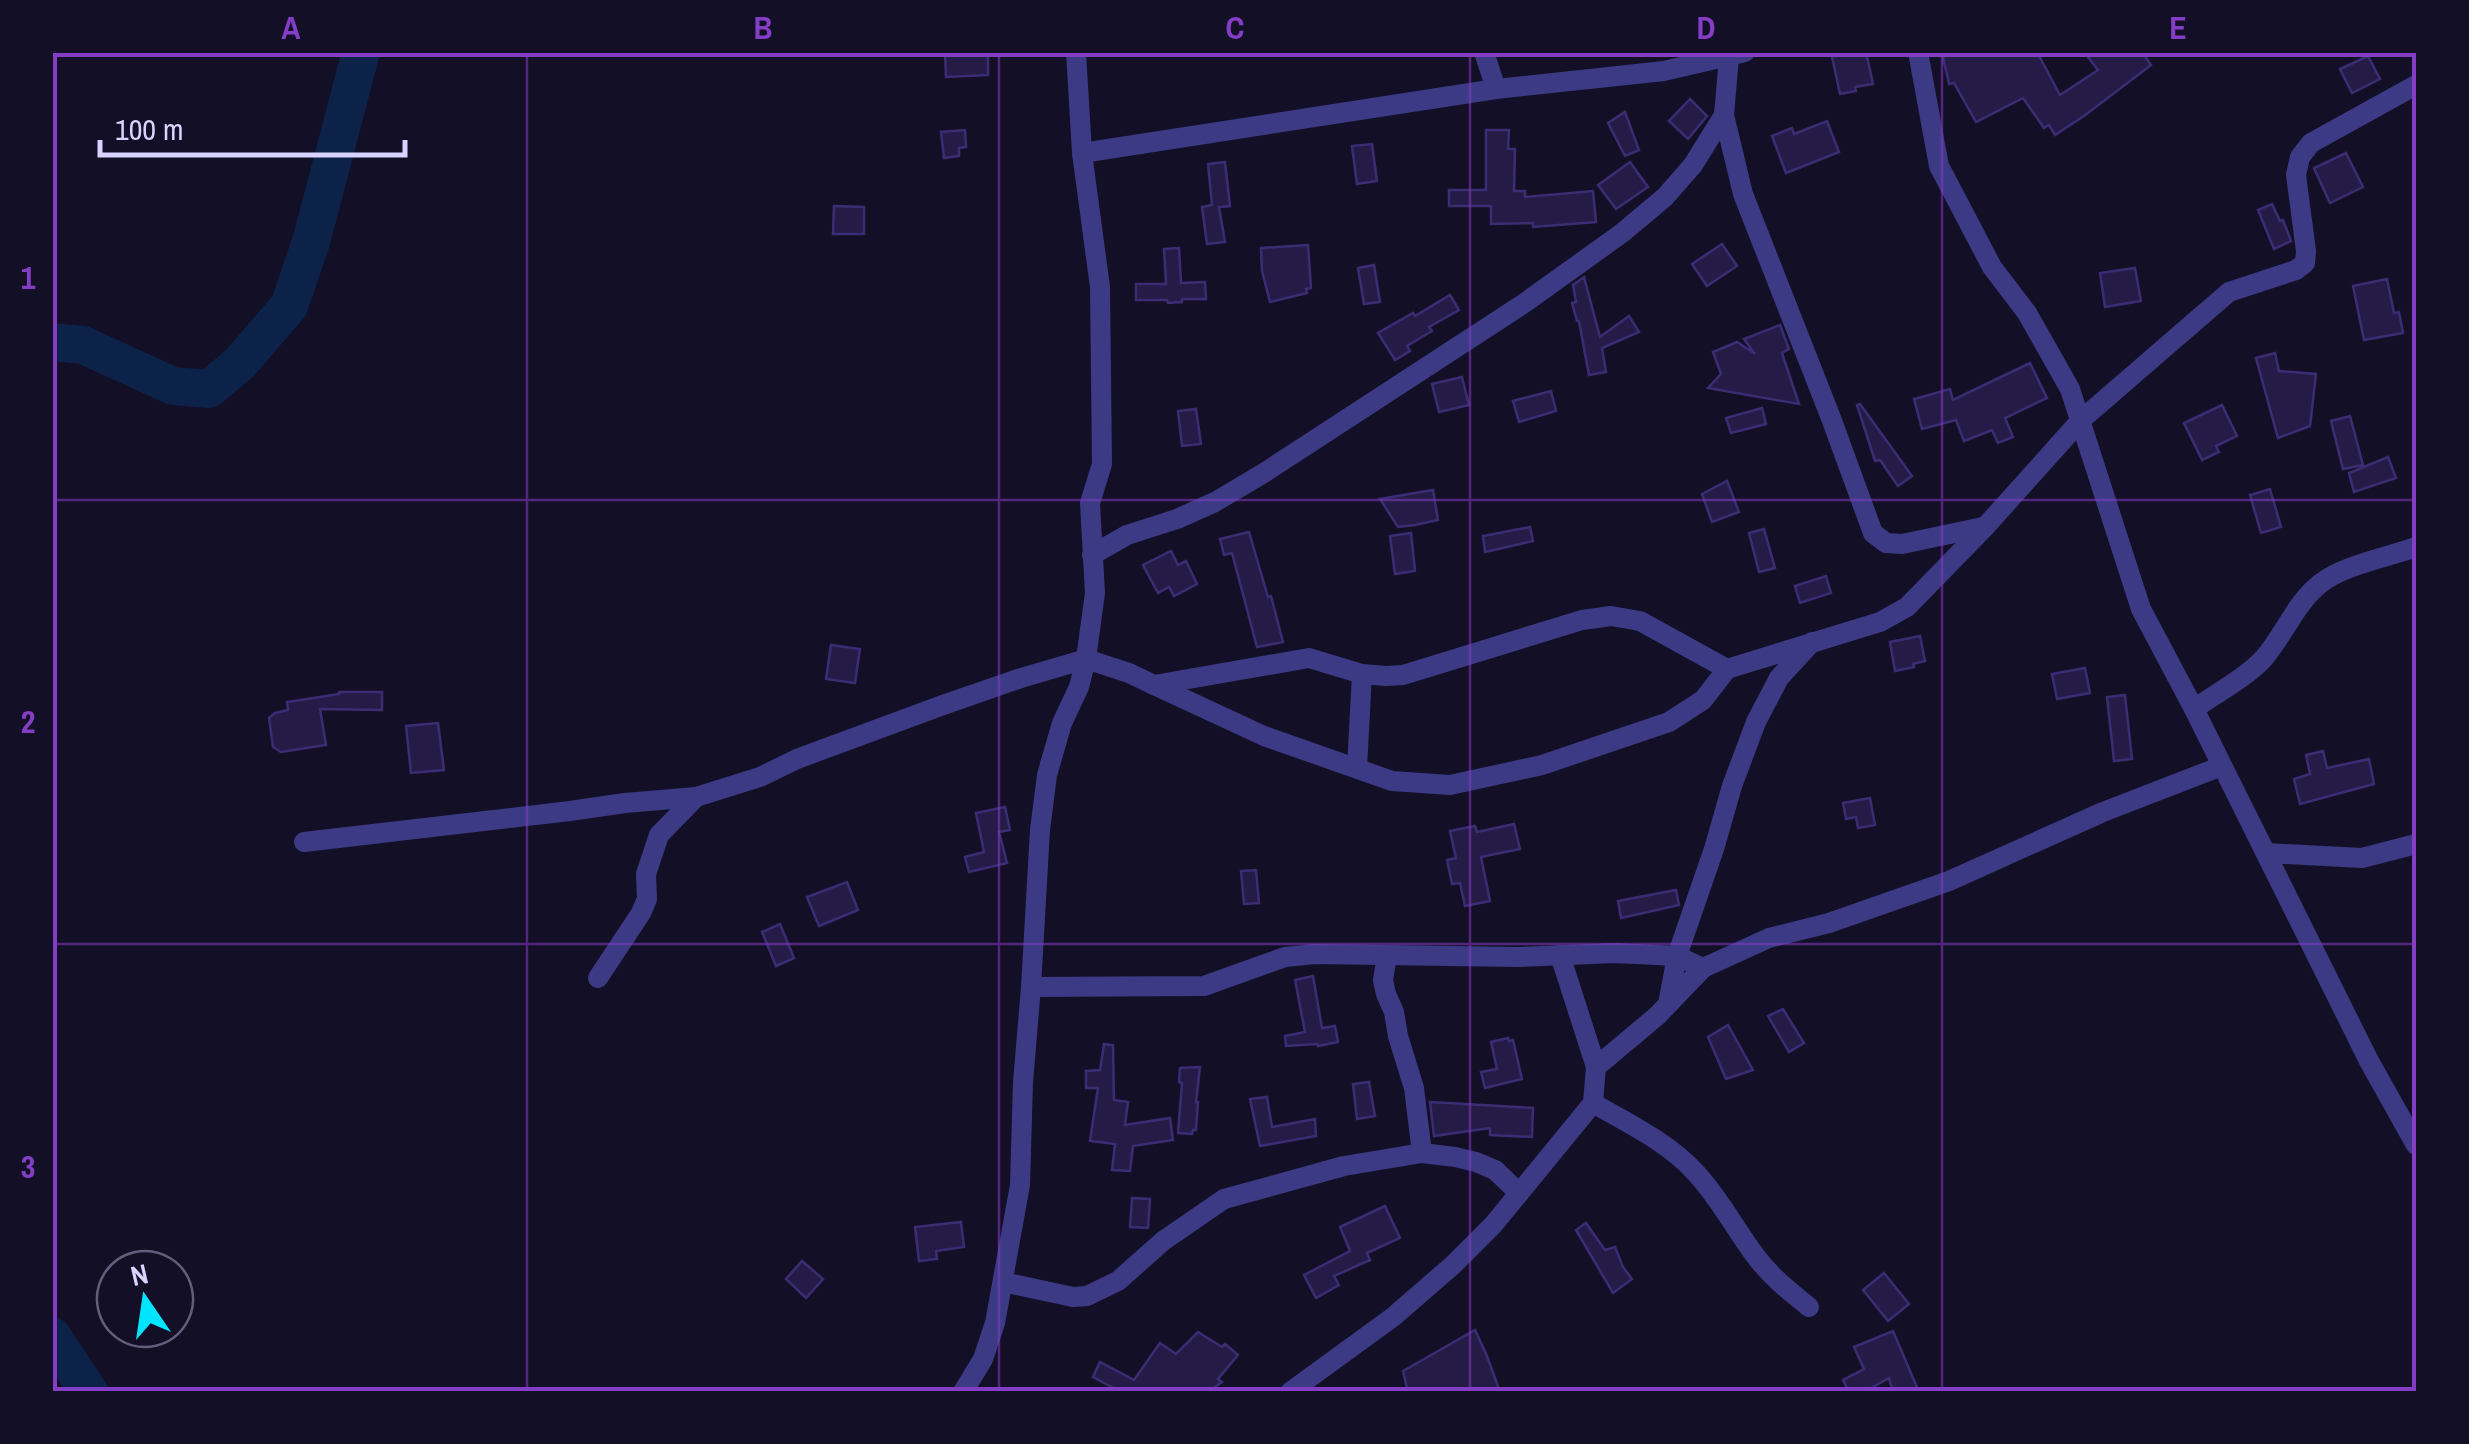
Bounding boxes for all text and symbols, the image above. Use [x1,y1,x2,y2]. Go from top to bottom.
text: A [282,6,301,49]
text: B [754,6,772,49]
text: C [1226,6,1244,49]
text: D [1697,6,1715,49]
text: E [2169,6,2187,49]
scale bar [100,95,405,157]
text: 100 m [115,109,183,149]
text: 1 [21,256,36,299]
text: 2 [21,700,35,743]
text: 3 [21,1145,35,1188]
north arrow [95,1249,195,1349]
text: N [127,1254,152,1295]

